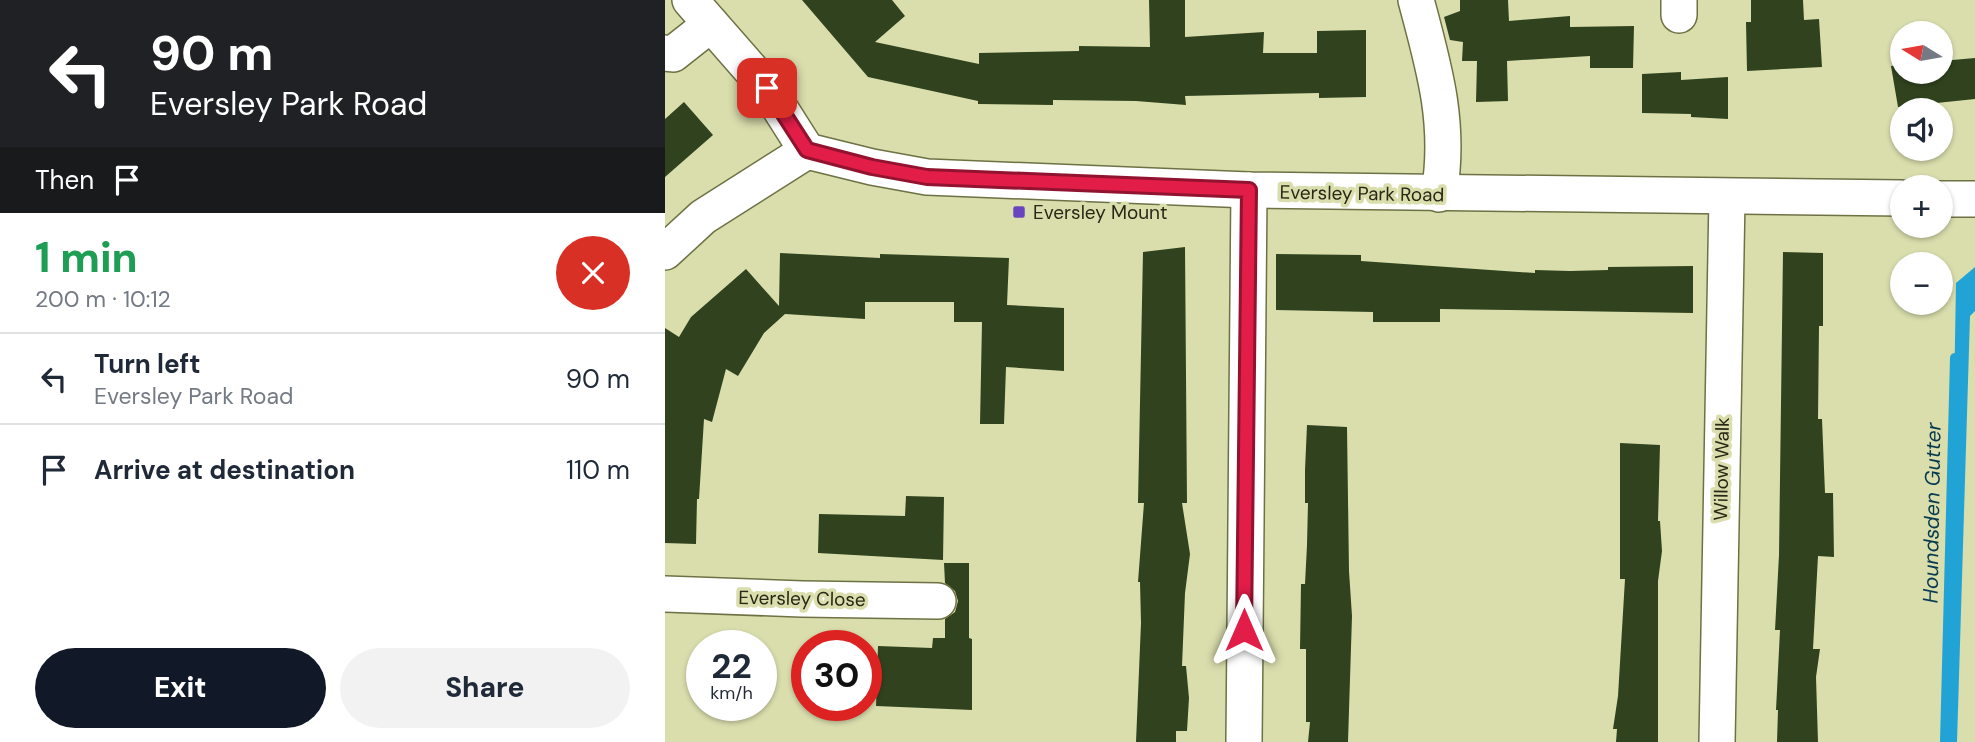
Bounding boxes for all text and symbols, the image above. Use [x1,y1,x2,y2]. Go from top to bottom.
text: 90 m [150,21,273,85]
north arrow [1890,21,1953,84]
map controls [1890,21,1953,315]
icon: left [35,28,126,119]
pin [737,58,797,118]
icon: arrive [748,69,786,107]
text: Eversley Park Road [150,83,427,125]
button: sound [1890,98,1953,161]
icon: arrive [108,161,146,199]
text: Then [35,163,94,197]
button: + [1890,175,1953,238]
street label: Eversley Park Road [1279,180,1445,207]
place label: Eversley Mount [1033,200,1167,225]
marker: Eversley Mount [1011,204,1027,220]
text: 1 min [35,230,138,285]
button: close [556,236,630,310]
button: − [1890,252,1953,315]
text: 200 m · 10:12 [35,284,171,314]
text: Turn left [94,347,201,381]
icon: left [35,360,73,398]
text: 90 m [566,362,630,396]
text: Eversley Park Road [94,381,293,411]
street label: Willow Walk [1708,417,1735,521]
water label: Houndsden Gutter [1916,421,1948,604]
icon: arrive [35,451,73,489]
text: Arrive at destination [94,453,355,487]
text: 110 m [566,453,630,487]
street label: Eversley Close [738,585,866,612]
position arrow [1207,593,1281,667]
speed limit sign: 30 [791,630,882,721]
text: 22 [711,643,752,689]
button: Exit [35,648,326,728]
button: Share [340,648,630,728]
text: km/h [710,681,753,705]

